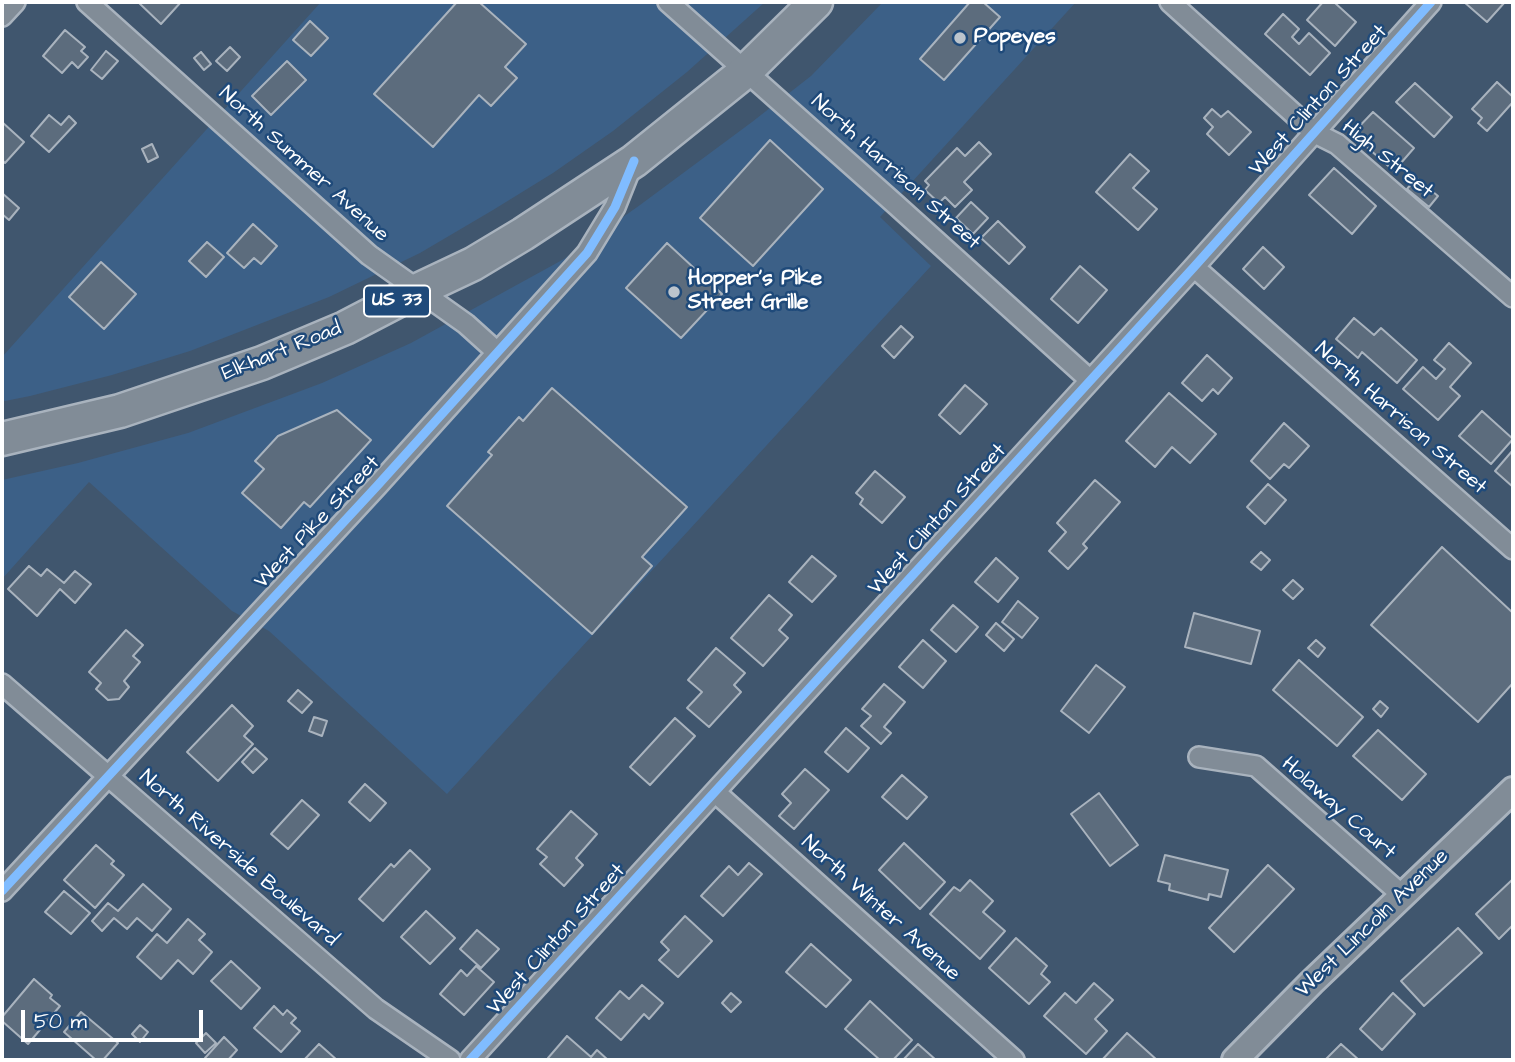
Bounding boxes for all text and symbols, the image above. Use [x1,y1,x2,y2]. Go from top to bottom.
street label: West Clinton Street [1245,20,1393,182]
place label: Popeyes [974,25,1056,51]
marker: Popeyes [952,30,968,46]
street label: North Summer Avenue [213,82,393,248]
street label: North Harrison Street [805,90,985,256]
street label: High Street [1336,115,1438,205]
place label: Hopper's Pike Street Grille [688,267,822,317]
marker: Hopper's Pike Street Grille [666,284,682,300]
road number: US 33 [364,286,430,316]
street label: Elkhart Road [219,317,345,387]
street label: North Harrison Street [1309,337,1491,501]
street label: West Clinton Street [864,439,1012,601]
street label: West Pike Street [250,451,386,595]
street label: Holaway Court [1276,752,1400,866]
street label: North Riverside Boulevard [133,765,343,953]
street label: North Winter Avenue [795,831,965,987]
street label: West Lincoln Avenue [1291,845,1455,1003]
street label: West Clinton Street [483,859,631,1021]
scale bar [24,996,206,1040]
text: 50 m [34,1007,87,1036]

